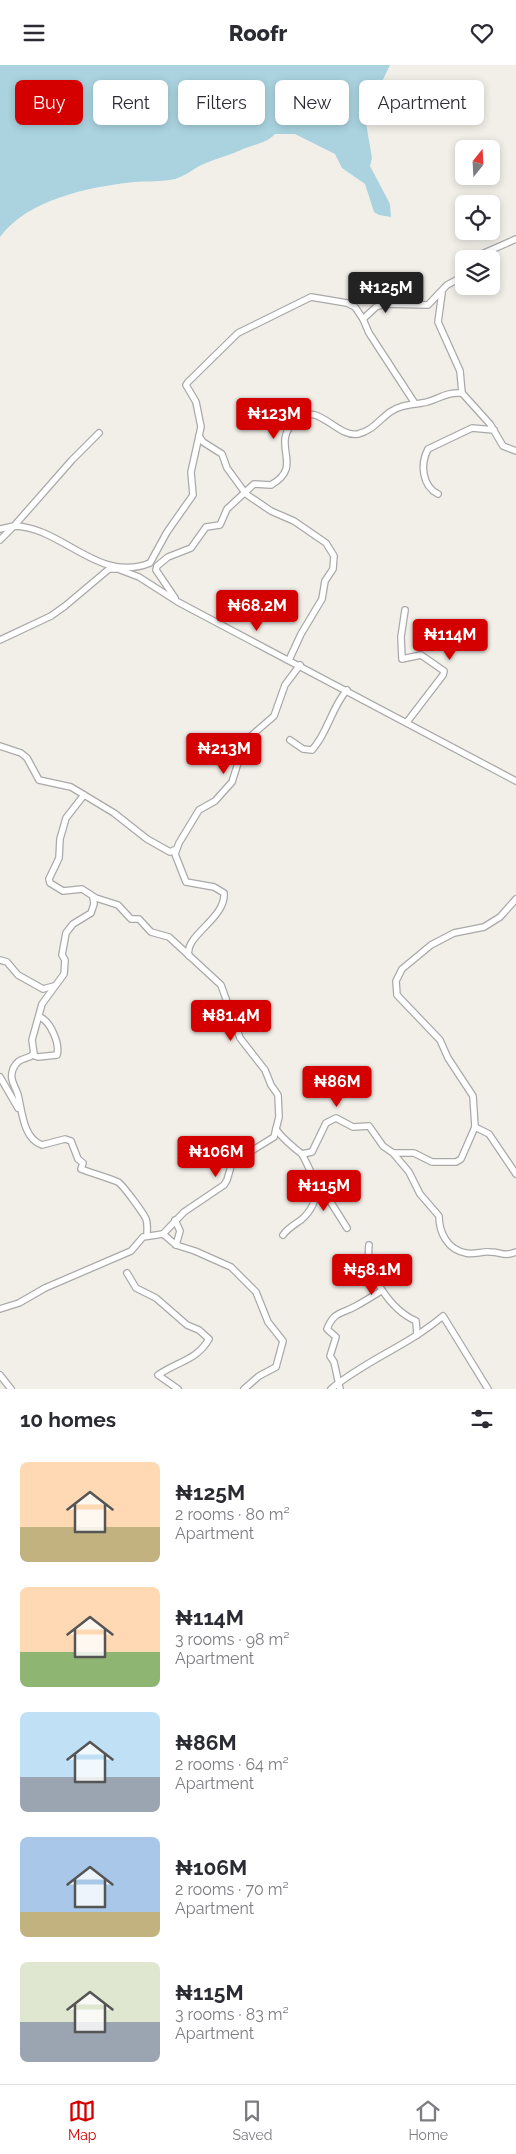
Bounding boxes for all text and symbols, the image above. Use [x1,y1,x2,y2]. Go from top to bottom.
icon: menu [20,19,48,47]
icon: heart [468,19,496,47]
text: Roofr [229,20,287,46]
chip: Buy [15,80,83,125]
chip: Rent [93,80,168,125]
chip: Filters [178,80,265,125]
chip: New [275,80,349,125]
chip: Apartment [359,80,484,125]
north arrow [455,140,500,185]
map controls [455,140,500,295]
button: locate [455,195,500,240]
button: layers [455,250,500,295]
pin: ₦125M [351,271,421,314]
text: ₦125M [359,278,413,297]
pin: ₦123M [239,397,309,440]
text: ₦123M [247,404,301,423]
pin: ₦68.2M [216,589,298,632]
text: ₦68.2M [227,596,287,615]
pin: ₦114M [415,619,485,661]
text: ₦114M [424,625,476,644]
pin: ₦213M [189,733,259,775]
text: ₦213M [197,739,251,758]
pin: ₦81.4M [190,999,272,1042]
text: ₦81.4M [202,1006,260,1025]
pin: ₦86M [307,1065,367,1108]
text: ₦86M [314,1072,361,1091]
pin: ₦106M [181,1135,251,1178]
text: ₦106M [188,1142,244,1161]
pin: ₦115M [289,1169,359,1212]
text: ₦115M [298,1176,350,1195]
pin: ₦58.1M [331,1253,413,1296]
text: ₦58.1M [343,1260,401,1279]
icon: filters [468,1405,496,1433]
text: 10 homes [20,1407,116,1432]
text: ₦125M [175,1480,245,1505]
icon: home [60,1482,120,1542]
text: 2 rooms · 80 m² [175,1505,290,1524]
text: Apartment [175,1524,254,1543]
text: ₦114M [175,1605,244,1630]
icon: home [60,1607,120,1667]
text: 3 rooms · 98 m² [175,1630,290,1649]
text: Apartment [175,1649,254,1668]
text: ₦86M [175,1730,237,1755]
icon: home [60,1732,120,1792]
text: 2 rooms · 64 m² [175,1755,289,1774]
text: Apartment [175,1774,254,1793]
text: ₦106M [175,1855,247,1880]
icon: home [60,1857,120,1917]
text: 2 rooms · 70 m² [175,1880,289,1899]
text: Apartment [175,1899,254,1918]
text: ₦115M [175,1980,244,2005]
icon: home [60,1982,120,2042]
text: 3 rooms · 83 m² [175,2005,289,2024]
text: Apartment [175,2024,254,2043]
tab: Map [68,2097,96,2143]
tab: Saved [232,2097,272,2143]
tab: Home [408,2097,448,2143]

